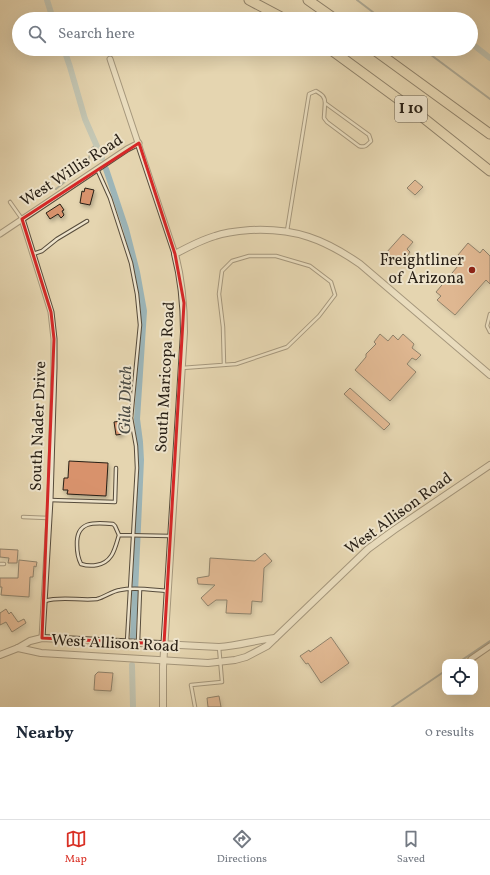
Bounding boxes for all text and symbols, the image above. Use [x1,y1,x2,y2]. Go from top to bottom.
search box [12,12,478,56]
icon: search [26,23,48,45]
text: Search here [58,24,135,45]
road number: I 10 [395,96,427,122]
street label: West Willis Road [16,130,128,212]
place label: Freightliner of Arizona [380,250,464,290]
marker: Freightliner of Arizona [467,265,477,275]
street label: South Maricopa Road [151,301,181,453]
street label: South Nader Drive [26,361,52,491]
water label: Gila Ditch [114,365,138,435]
street label: West Allison Road [341,468,457,560]
street label: West Allison Road [51,630,179,658]
map controls [442,659,478,695]
button: locate [442,659,478,695]
text: Nearby [16,722,74,745]
text: 0 results [425,724,474,742]
tab: Map [65,828,87,867]
tab: Directions [217,828,267,867]
tab: Saved [397,828,425,867]

